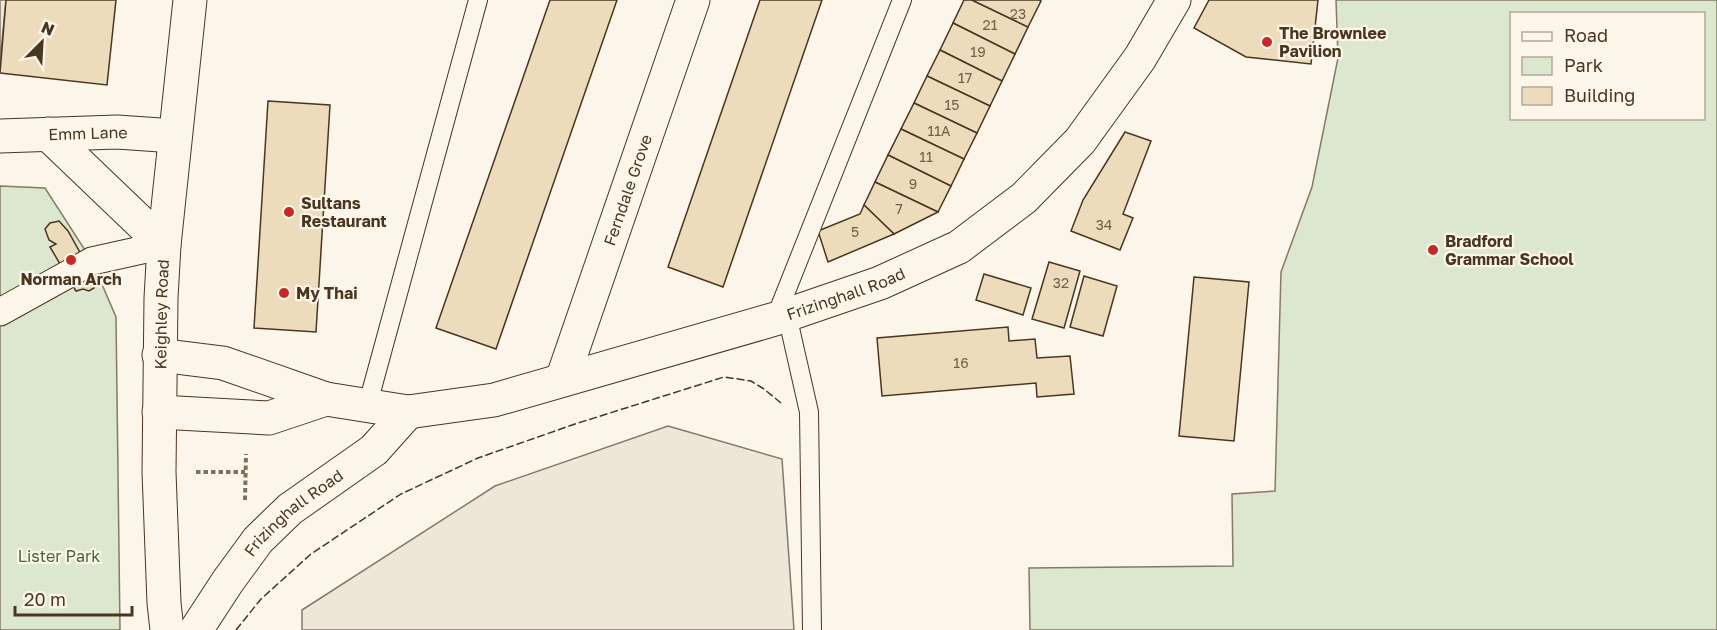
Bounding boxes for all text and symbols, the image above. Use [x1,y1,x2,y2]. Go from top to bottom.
house number: 23 [1010,5,1026,22]
north arrow [12,12,72,72]
legend [1510,12,1705,120]
house number: 21 [983,16,998,33]
text: N [38,17,58,40]
place label: The Brownlee Pavilion [1279,23,1386,61]
text: Road [1564,24,1608,46]
marker: The Brownlee Pavilion [1260,35,1274,49]
house number: 19 [970,43,986,60]
text: Park [1564,54,1603,76]
house number: 17 [958,69,972,86]
text: Building [1564,84,1635,106]
house number: 15 [945,96,959,113]
street label: Emm Lane [48,122,128,144]
house number: 11A [928,122,951,139]
street label: Ferndale Grove [599,132,656,248]
house number: 11 [919,148,933,165]
house number: 9 [909,175,917,192]
place label: Sultans Restaurant [301,193,387,231]
house number: 7 [895,200,903,217]
marker: Sultans Restaurant [282,205,296,219]
house number: 34 [1096,216,1112,233]
house number: 5 [851,223,859,240]
place label: Bradford Grammar School [1445,231,1574,269]
marker: Bradford Grammar School [1426,243,1440,257]
marker: Norman Arch [64,253,78,267]
street label: Keighley Road [150,259,173,369]
street label: Frizinghall Road [784,263,908,324]
place label: Norman Arch [20,269,122,289]
house number: 32 [1053,274,1069,291]
place label: My Thai [296,283,358,303]
marker: My Thai [277,286,291,300]
house number: 16 [953,354,969,371]
street label: Frizinghall Road [240,465,347,560]
park label: Lister Park [18,546,100,566]
scale bar [15,579,132,617]
text: 20 m [24,588,66,610]

